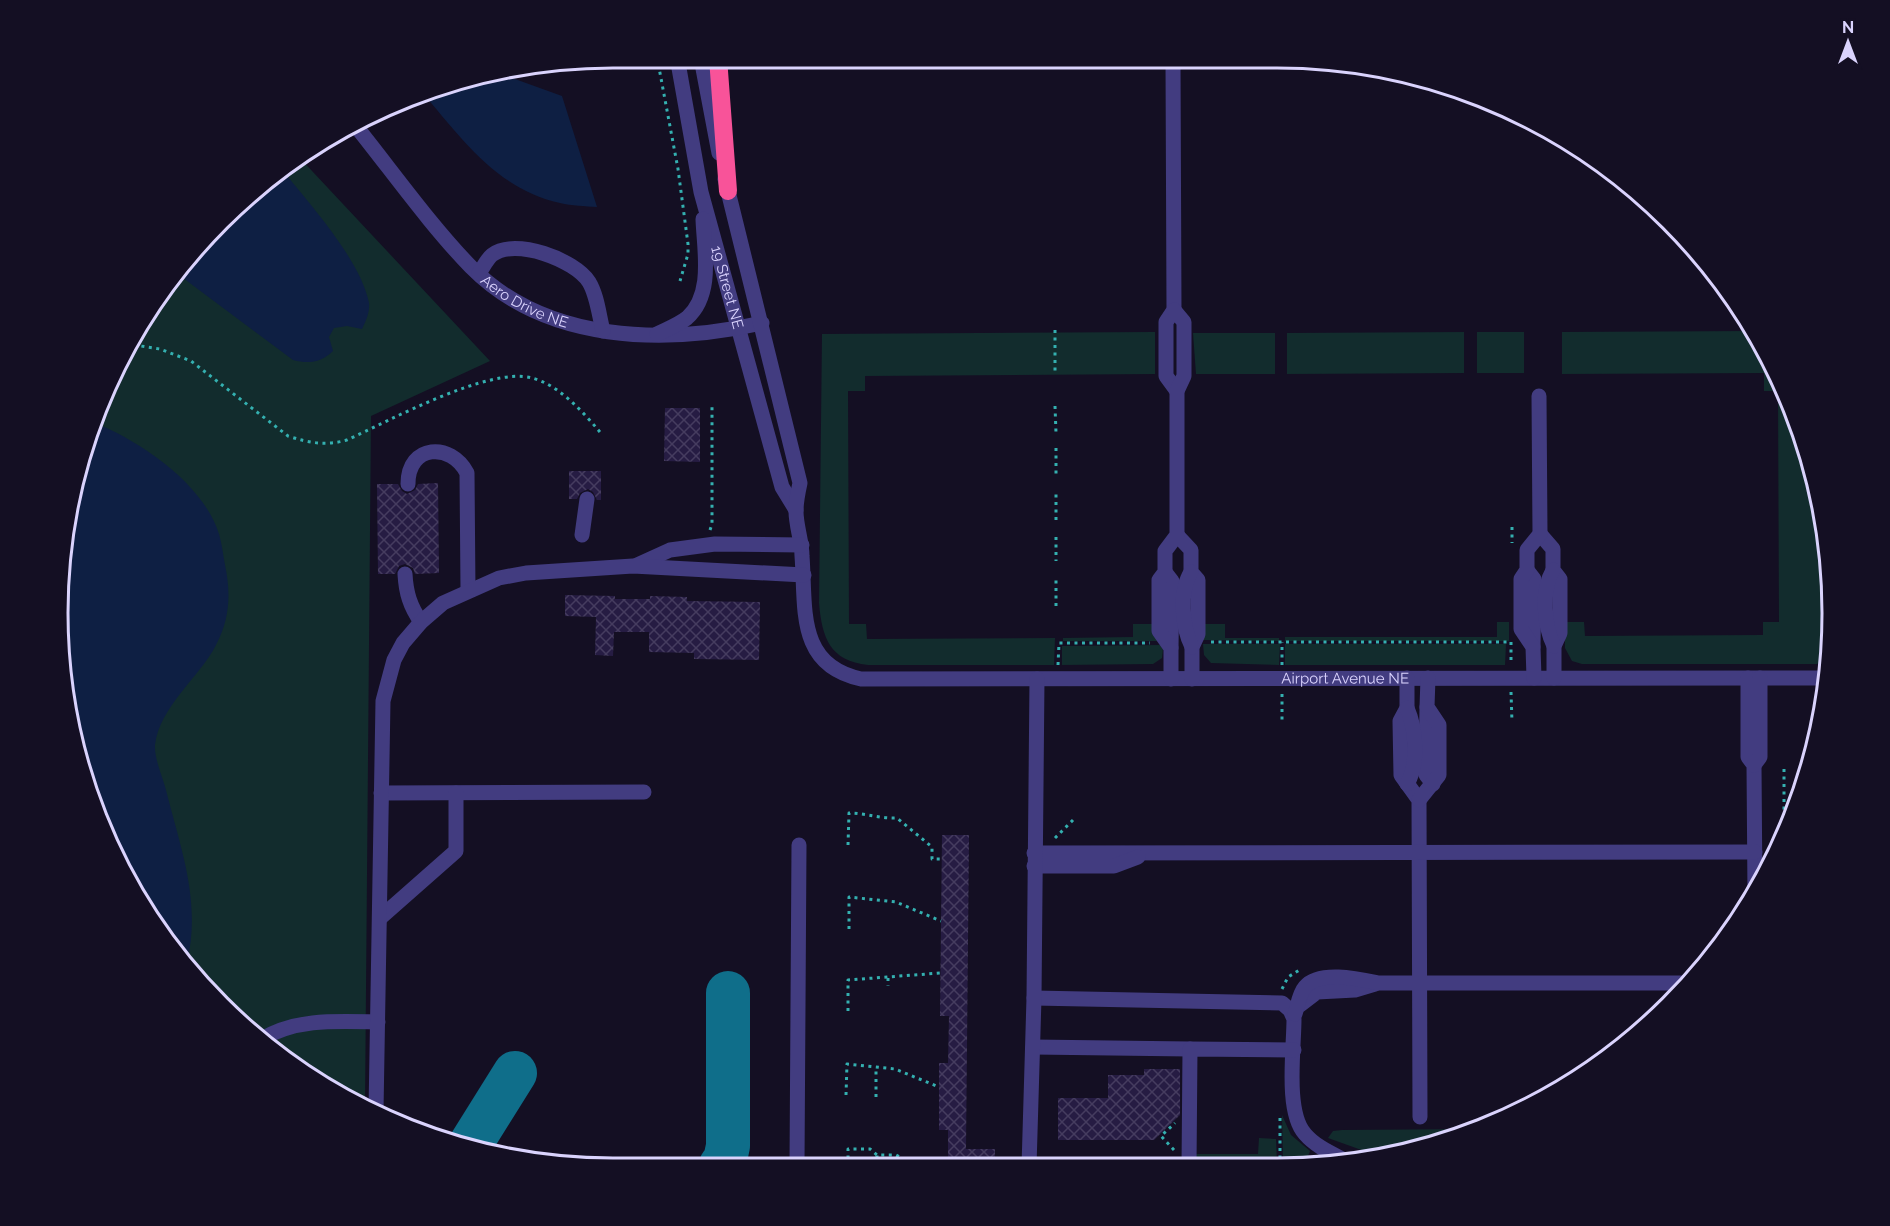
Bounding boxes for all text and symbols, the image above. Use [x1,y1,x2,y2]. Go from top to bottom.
north arrow [1818,12,1878,72]
text: N [1842,18,1854,37]
street label: 19 Street NE [707,244,747,331]
street label: Aero Drive NE [477,271,570,332]
street label: Airport Avenue NE [1281,669,1409,688]

